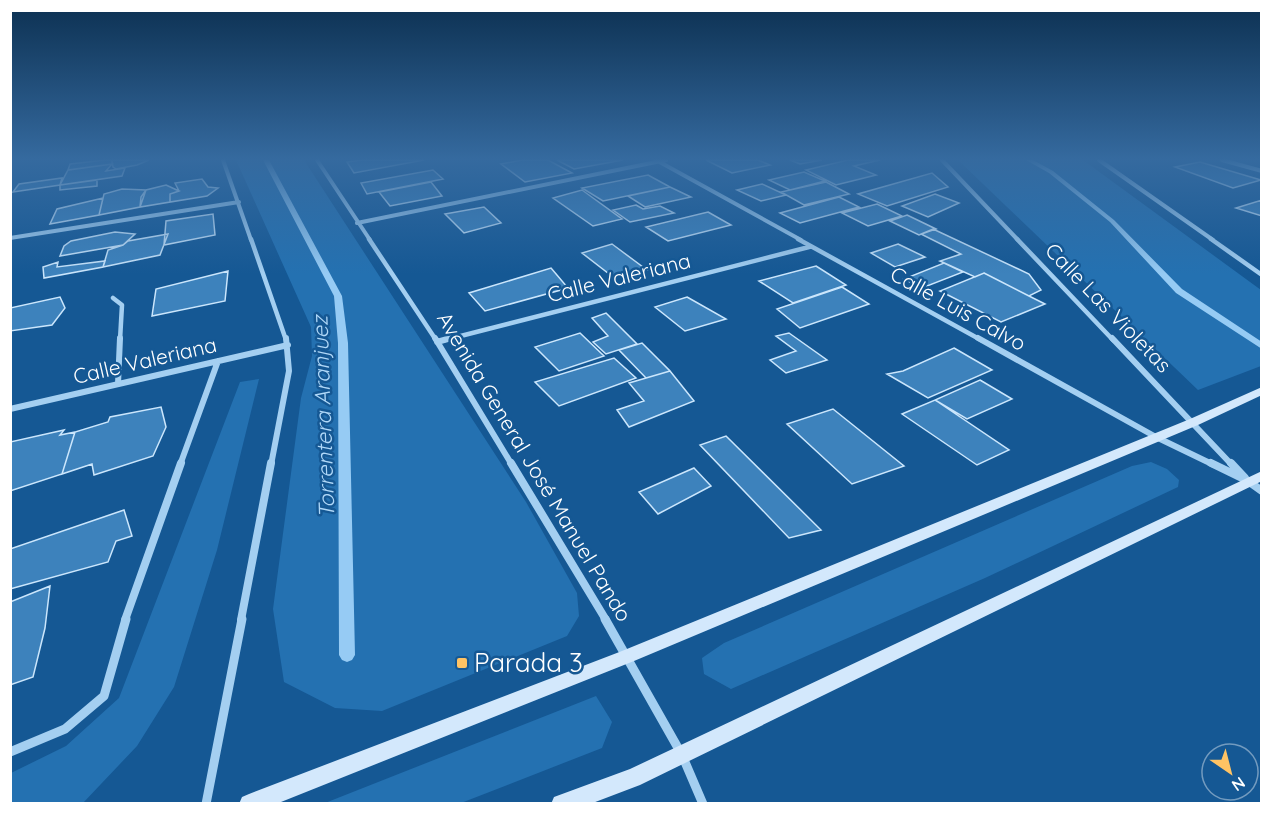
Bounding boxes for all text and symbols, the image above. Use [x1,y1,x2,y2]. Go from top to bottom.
street label: Calle Las Violetas [1040,237,1177,378]
street label: Calle Valeriana [545,247,693,307]
street label: Calle Luis Calvo [886,260,1031,356]
street label: Avenida General José Manuel Pando [432,307,638,626]
water label: Torrentera Aranjuez [305,313,341,519]
street label: Calle Valeriana [70,331,219,389]
place label: Parada 3 [474,646,583,679]
marker: Parada 3 [455,656,469,670]
north arrow [1200,742,1260,802]
text: N [1228,773,1249,796]

